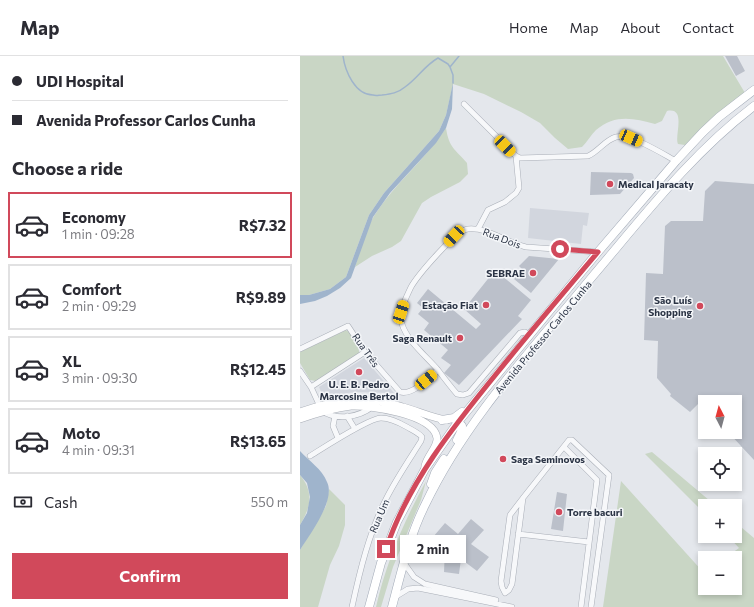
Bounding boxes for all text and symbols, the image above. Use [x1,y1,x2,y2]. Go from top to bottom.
text: Map [20,16,59,39]
text: Home [509,19,548,36]
text: Map [570,19,598,36]
text: About [620,19,660,36]
text: Contact [682,19,734,36]
text: UDI Hospital [36,72,124,90]
text: Avenida Professor Carlos Cunha [36,111,256,129]
car [618,128,644,148]
car [492,133,518,159]
text: Choose a ride [12,157,123,179]
place label: Medical Jaracaty [618,178,694,190]
marker: Medical Jaracaty [605,179,615,189]
icon: car [14,207,50,243]
text: Economy [62,208,126,226]
text: R$7.32 [239,216,286,234]
car [441,223,467,249]
street label: Rua Dois [481,225,523,251]
text: 1 min · 09:28 [62,226,135,242]
route start [551,240,569,258]
place label: SEBRAE [486,267,525,279]
marker: SEBRAE [528,268,538,278]
street label: Avenida Professor Carlos Cunha [492,278,594,396]
icon: car [14,279,50,315]
text: Comfort [62,280,122,298]
text: R$9.89 [236,288,286,306]
place label: São Luís Shopping [648,294,693,318]
text: 2 min · 09:29 [62,298,136,314]
car [392,299,410,325]
place label: Estação Fiat [422,299,478,311]
marker: Estação Fiat [481,300,491,310]
marker: São Luís Shopping [695,301,705,311]
street label: Rua Três [350,331,382,370]
place label: Saga Renault [393,332,452,344]
marker: Saga Renault [455,333,465,343]
icon: car [14,351,50,387]
text: XL [62,352,81,370]
text: R$12.45 [230,360,286,378]
marker: U. E. B. Pedro Marcosine Bertol [354,367,364,377]
car [413,368,439,392]
text: 3 min · 09:30 [62,370,137,386]
place label: U. E. B. Pedro Marcosine Bertol [320,378,399,402]
north arrow [698,395,742,439]
map controls [698,395,742,595]
icon: car [14,423,50,459]
text: Moto [62,424,101,442]
text: R$13.65 [230,432,286,450]
text: 4 min · 09:31 [62,442,135,458]
button: locate [698,447,742,491]
place label: Saga Seminovos [511,453,585,465]
marker: Saga Seminovos [498,454,508,464]
icon: cash [12,491,34,513]
text: Cash [44,493,78,511]
text: 550 m [251,494,288,510]
street label: Rua Um [367,497,391,535]
button: + [698,499,742,543]
place label: Torre bacuri [567,506,623,518]
marker: Torre bacuri [554,507,564,517]
callout: 2 min [400,535,466,563]
route end [377,540,395,558]
text: 2 min [417,541,449,557]
button: − [698,551,742,595]
button: Confirm [12,553,288,599]

